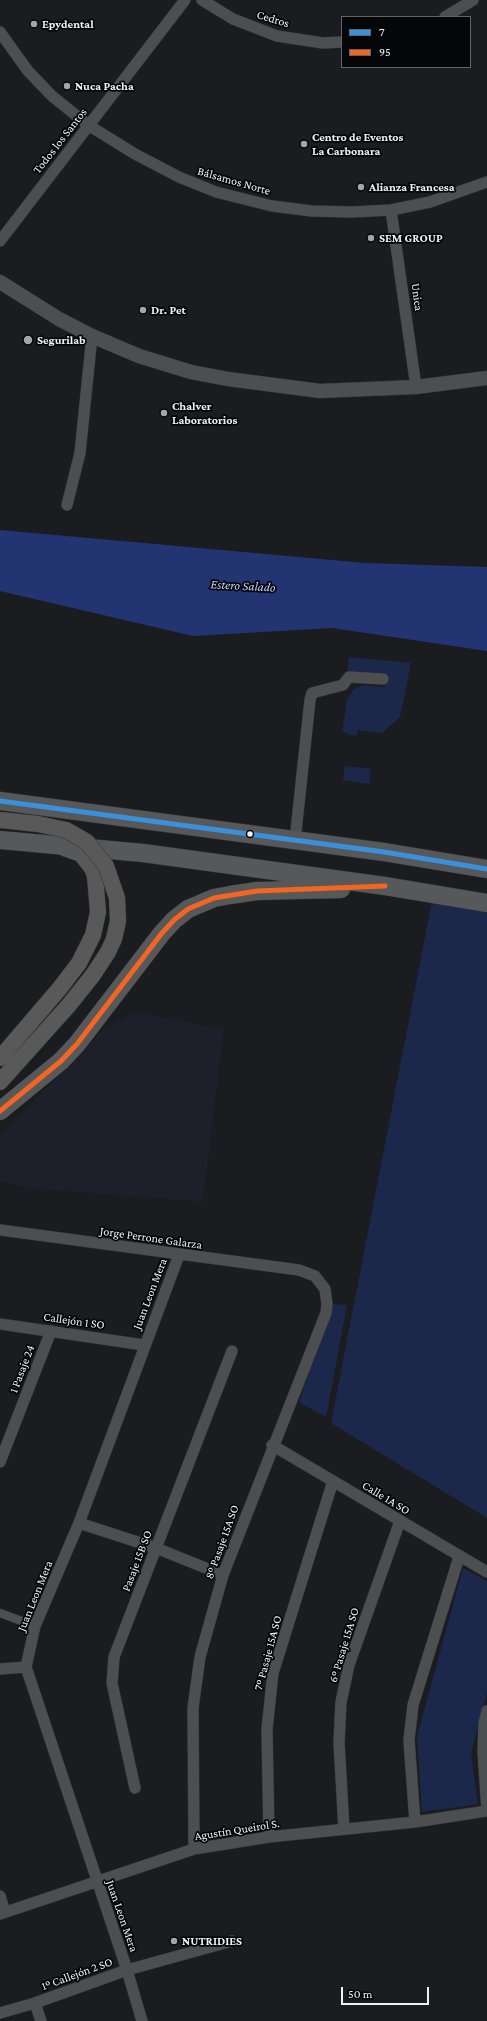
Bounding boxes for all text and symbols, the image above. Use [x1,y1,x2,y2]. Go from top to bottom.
street label: Cedros [255,7,291,31]
legend [341,16,471,68]
place label: Epydental [42,17,94,31]
marker: Epydental [29,19,39,29]
text: 7 [379,25,385,39]
text: 95 [379,45,391,59]
place label: Nuca Pacha [75,79,134,93]
marker: Nuca Pacha [62,81,72,91]
street label: Todos los Santos [30,105,90,177]
place label: Centro de Eventos La Carbonara [312,130,403,158]
marker: Centro de Eventos La Carbonara [299,139,309,149]
street label: Bálsamos Norte [196,164,272,198]
place label: Alianza Francesa [369,180,455,194]
marker: Alianza Francesa [356,182,366,192]
place label: SEM GROUP [379,231,443,245]
marker: SEM GROUP [366,233,376,243]
street label: Unica [408,282,426,312]
place label: Dr. Pet [151,303,186,317]
marker: Dr. Pet [138,305,148,315]
place label: Segurilab [37,333,86,347]
marker: Segurilab [22,334,34,346]
place label: Chalver Laboratorios [172,399,237,427]
marker: Chalver Laboratorios [159,408,169,418]
water label: Estero Salado [210,577,276,595]
unlabelled marker [245,829,255,839]
street label: Jorge Perrone Galarza [99,1224,203,1252]
street label: Juan Leon Mera [130,1256,170,1332]
street label: Callejón 1 SO [42,1310,106,1332]
street label: 1 Pasaje 24 [6,1343,38,1395]
street label: Calle 1A SO [360,1478,412,1518]
street label: 8º Pasaje 15A SO [202,1503,242,1581]
street label: Pasaje 15B SO [119,1528,155,1594]
street label: Juan Leon Mera [14,1559,56,1633]
street label: 6º Pasaje 15A SO [326,1606,362,1684]
street label: 7º Pasaje 15A SO [251,1614,285,1692]
street label: Agustín Queirol S. [193,1816,281,1844]
street label: Juan Leon Mera [103,1878,141,1954]
place label: NUTRIDIES [182,1934,242,1948]
marker: NUTRIDIES [169,1936,179,1946]
street label: 1º Callejón 2 SO [40,1954,114,1994]
scale bar [343,1979,431,2005]
text: 50 m [348,1987,372,2001]

